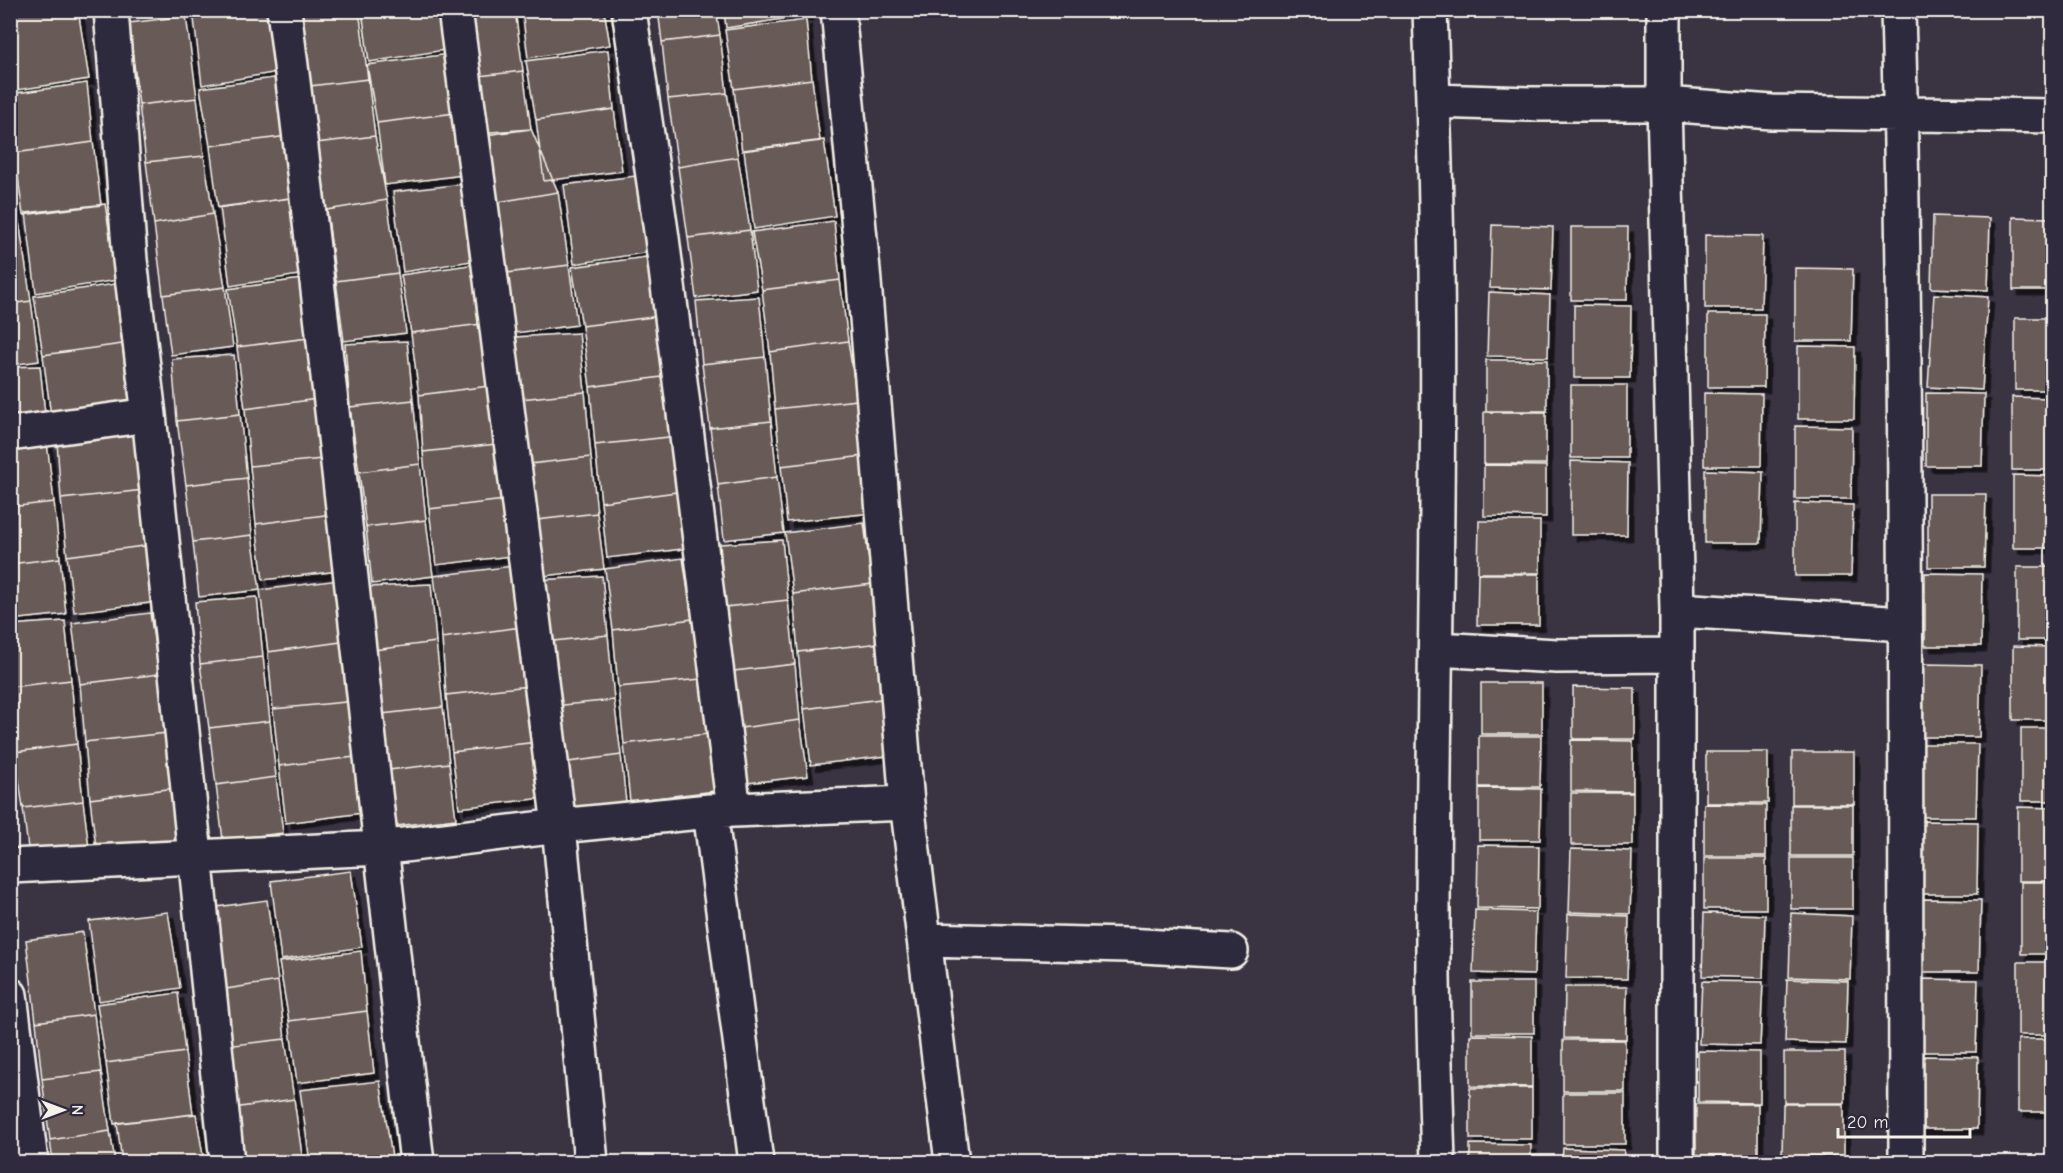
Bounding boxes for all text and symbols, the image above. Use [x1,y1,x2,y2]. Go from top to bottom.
north arrow [33,1080,93,1140]
scale bar [1838,1101,1970,1139]
text: N [68,1105,86,1115]
text: 20 m [1847,1112,1888,1133]

